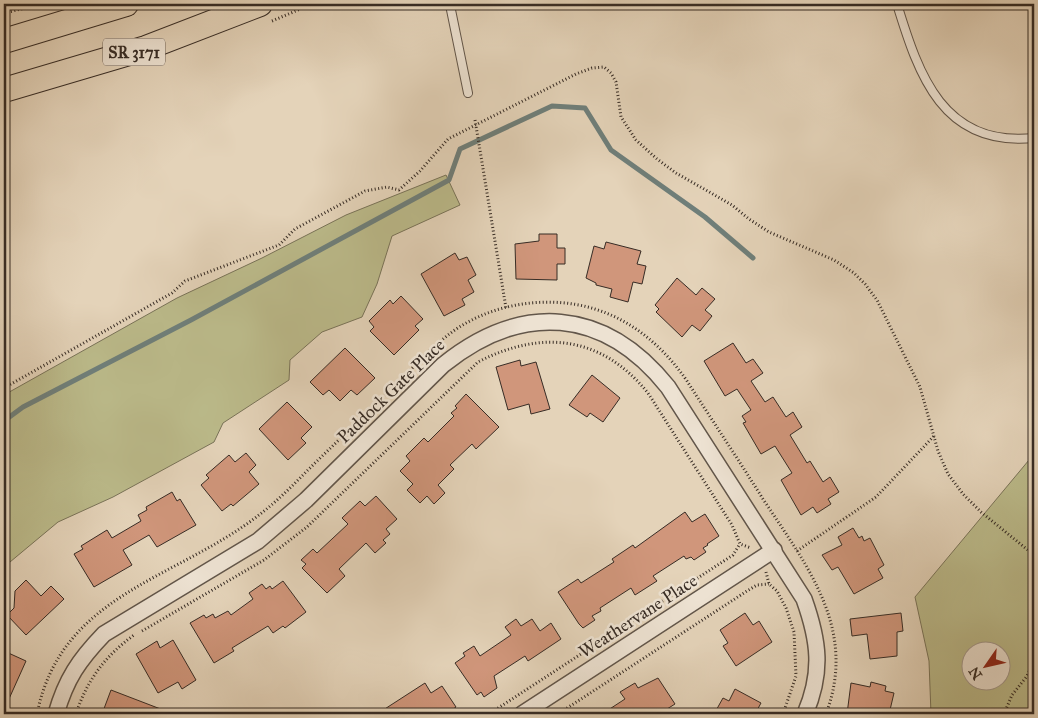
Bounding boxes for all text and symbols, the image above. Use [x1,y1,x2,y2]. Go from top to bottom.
road number: SR 3171 [103,38,165,66]
street label: Paddock Gate Place [333,334,449,448]
street label: Weathervane Place [574,569,702,663]
north arrow [960,640,1010,690]
text: N [965,663,986,683]

